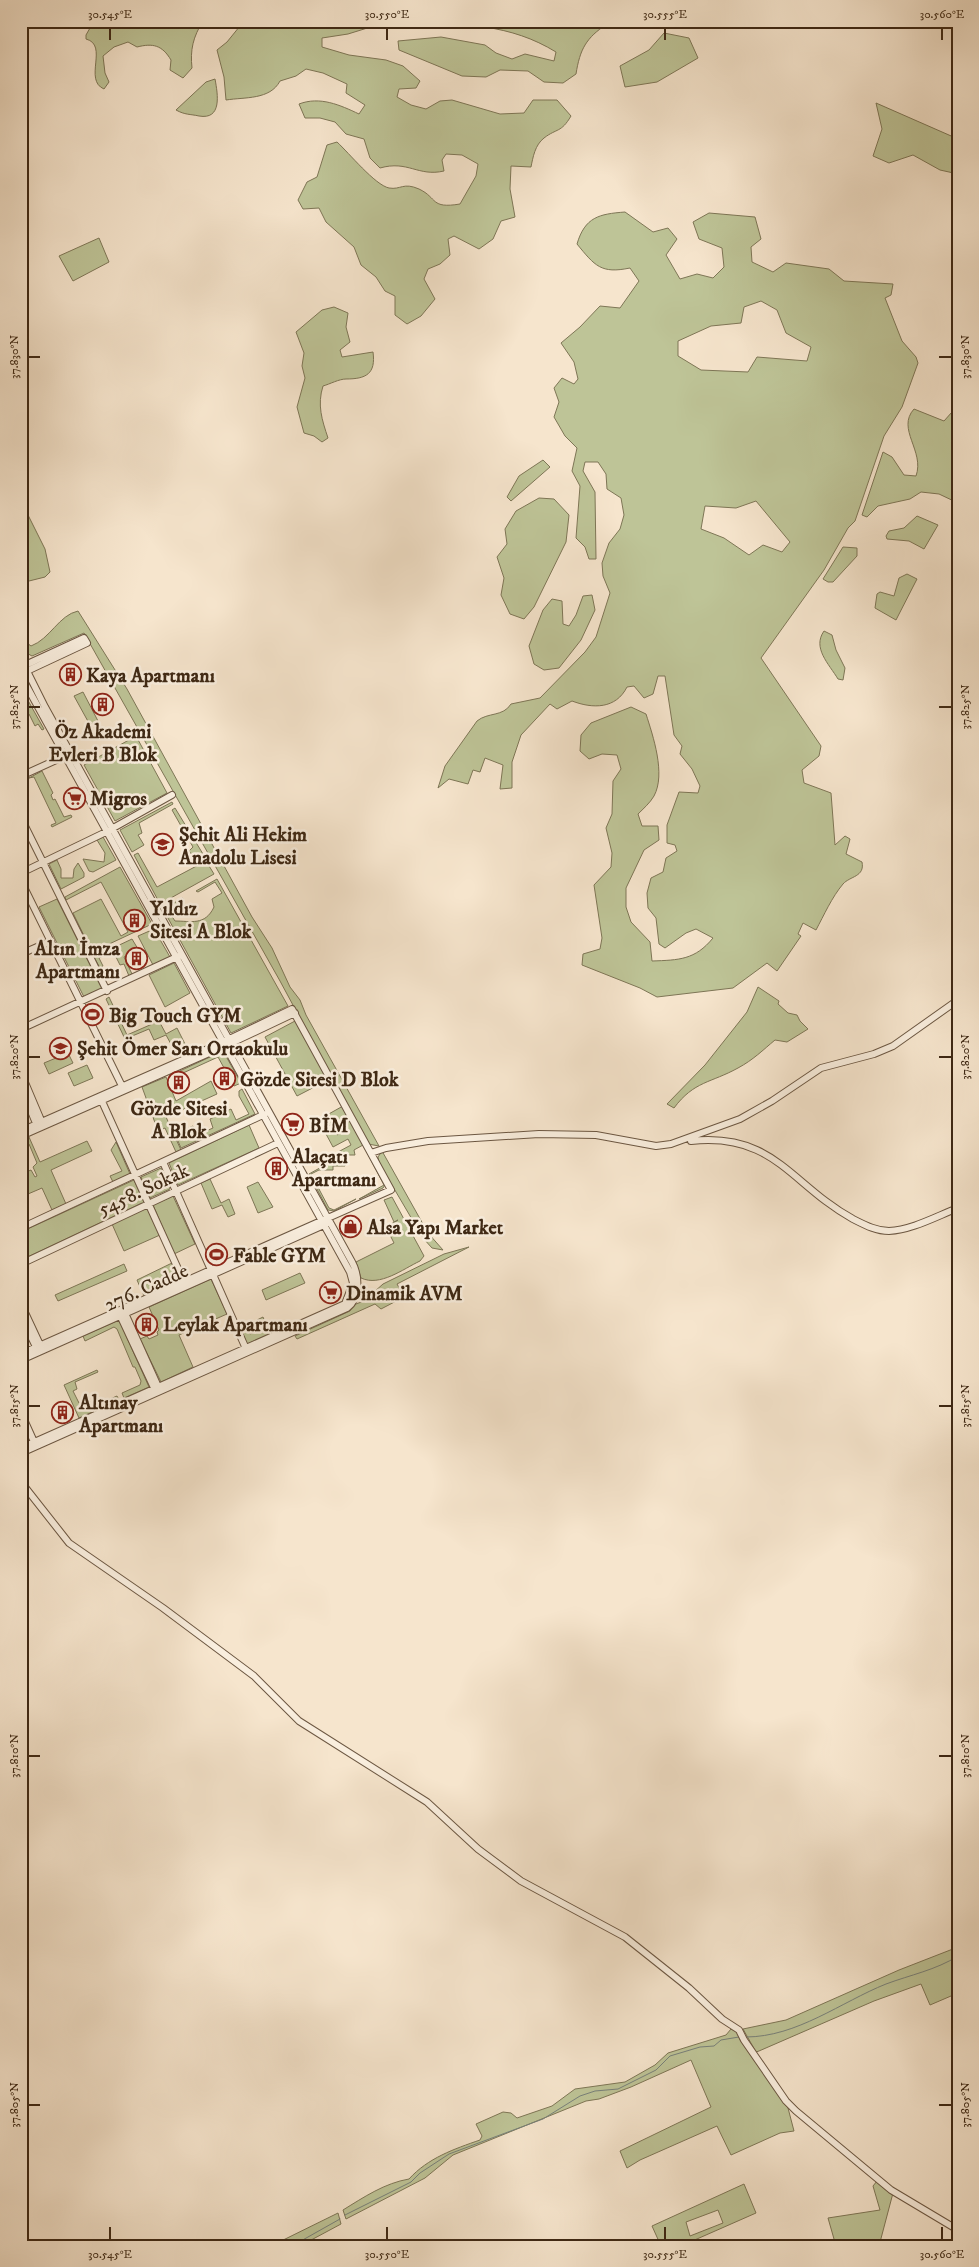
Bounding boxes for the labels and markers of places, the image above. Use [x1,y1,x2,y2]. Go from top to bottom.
building icon: Kaya Apartmanı [58,663,82,687]
place label: Kaya Apartmanı [86,664,215,689]
building icon: Öz Akademi Evleri B Blok [91,693,115,717]
place label: Öz Akademi Evleri B Blok [49,719,158,768]
supermarket icon: Migros [62,786,86,810]
place label: Migros [90,787,147,812]
place label: Şehit Ali Hekim Anadolu Lisesi [178,823,307,871]
school or university icon: Şehit Ali Hekim Anadolu Lisesi [151,833,175,857]
place label: Yıldız Sitesi A Blok [149,897,253,945]
building icon: Yıldız Sitesi A Blok [122,908,146,932]
place label: Altın İmza Apartmanı [34,936,120,985]
building icon: Altın İmza Apartmanı [124,947,148,971]
sports icon: Big Touch GYM [81,1003,105,1027]
place label: Big Touch GYM [109,1004,241,1029]
school or university icon: Şehit Ömer Sarı Ortaokulu [49,1036,73,1060]
place label: Şehit Ömer Sarı Ortaokulu [77,1036,289,1062]
building icon: Gözde Sitesi D Blok [212,1067,236,1091]
place label: Gözde Sitesi D Blok [240,1068,400,1093]
building icon: Gözde Sitesi A Blok [167,1070,191,1094]
place label: Gözde Sitesi A Blok [130,1097,228,1145]
supermarket icon: BİM [281,1113,305,1137]
place label: BİM [309,1113,348,1139]
place label: Alaçatı Apartmanı [291,1145,376,1193]
building icon: Alaçatı Apartmanı [264,1156,288,1180]
shop icon: Alsa Yapı Market [339,1215,363,1239]
place label: Alsa Yapı Market [366,1216,504,1241]
sports icon: Fable GYM [205,1243,229,1267]
place label: Fable GYM [233,1244,326,1269]
supermarket icon: Dinamik AVM [318,1281,342,1305]
place label: Dinamik AVM [346,1282,463,1307]
building icon: Leylak Apartmanı [135,1312,159,1336]
place label: Leylak Apartmanı [163,1313,308,1338]
place label: Altınay Apartmanı [78,1391,163,1439]
building icon: Altınay Apartmanı [51,1401,75,1425]

